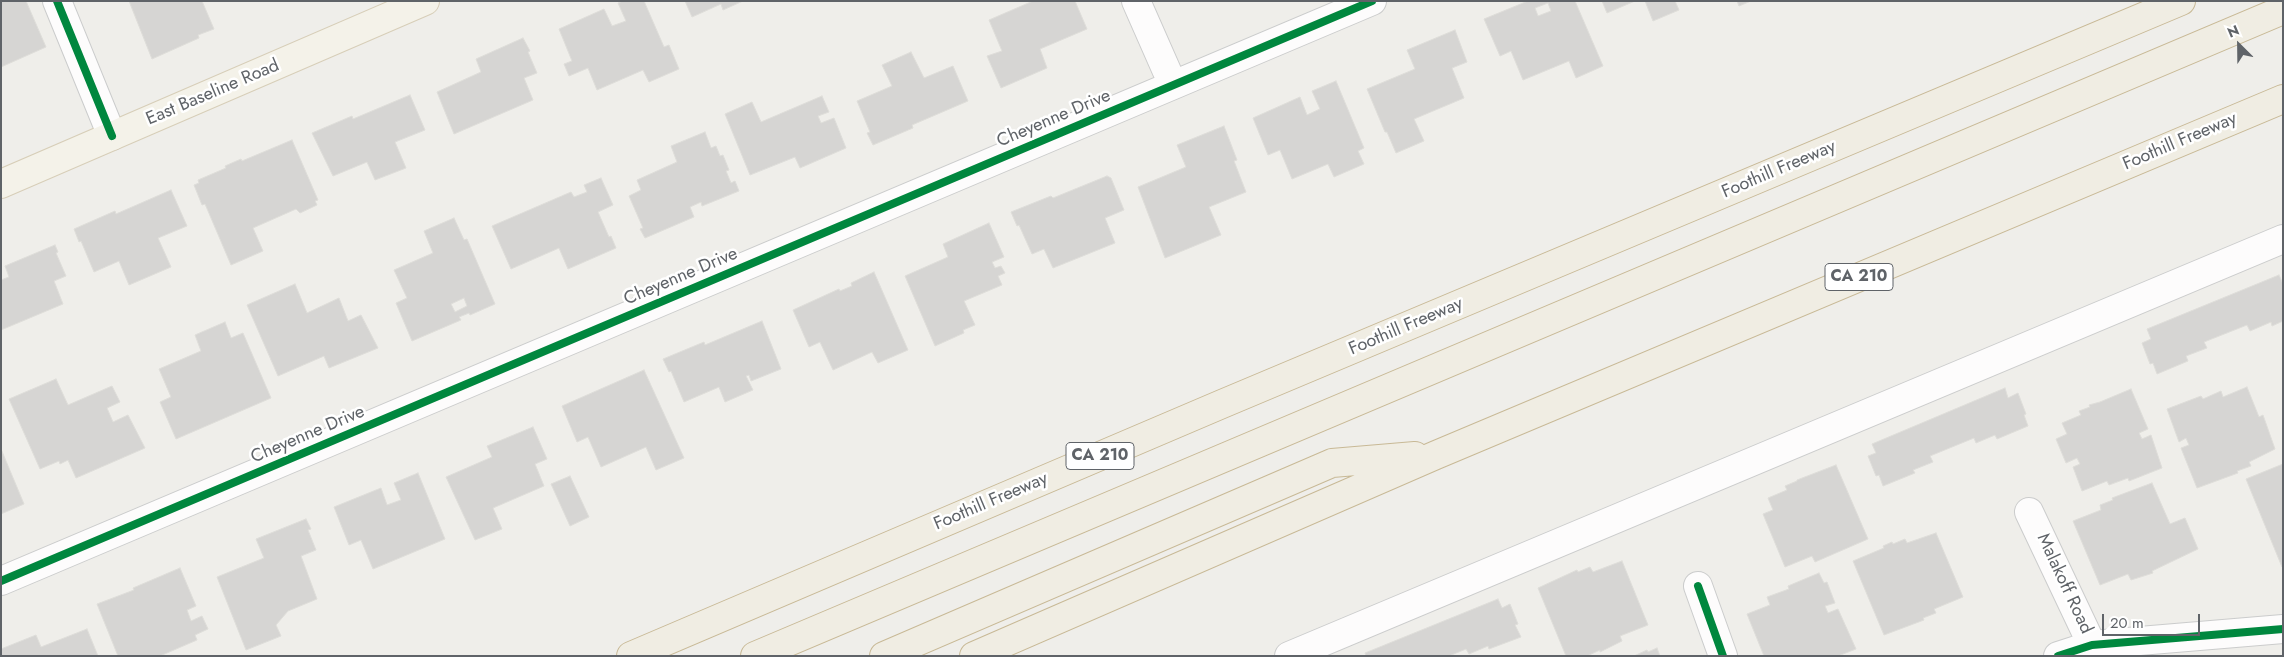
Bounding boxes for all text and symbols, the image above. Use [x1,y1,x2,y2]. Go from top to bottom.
north arrow [2214,20,2264,70]
text: N [2224,20,2242,43]
street label: East Baseline Road [143,55,283,131]
street label: Cheyenne Drive [994,85,1114,153]
street label: Foothill Freeway [2120,108,2240,176]
street label: Foothill Freeway [1719,136,1839,204]
street label: Cheyenne Drive [621,243,741,311]
road number: CA 210 [1825,264,1893,290]
street label: Foothill Freeway [1346,293,1466,361]
street label: Cheyenne Drive [248,401,368,469]
road number: CA 210 [1066,442,1134,470]
street label: Foothill Freeway [931,468,1051,536]
street label: Malakoff Road [2031,530,2097,638]
scale bar [2104,604,2202,636]
text: 20 m [2110,612,2144,634]

